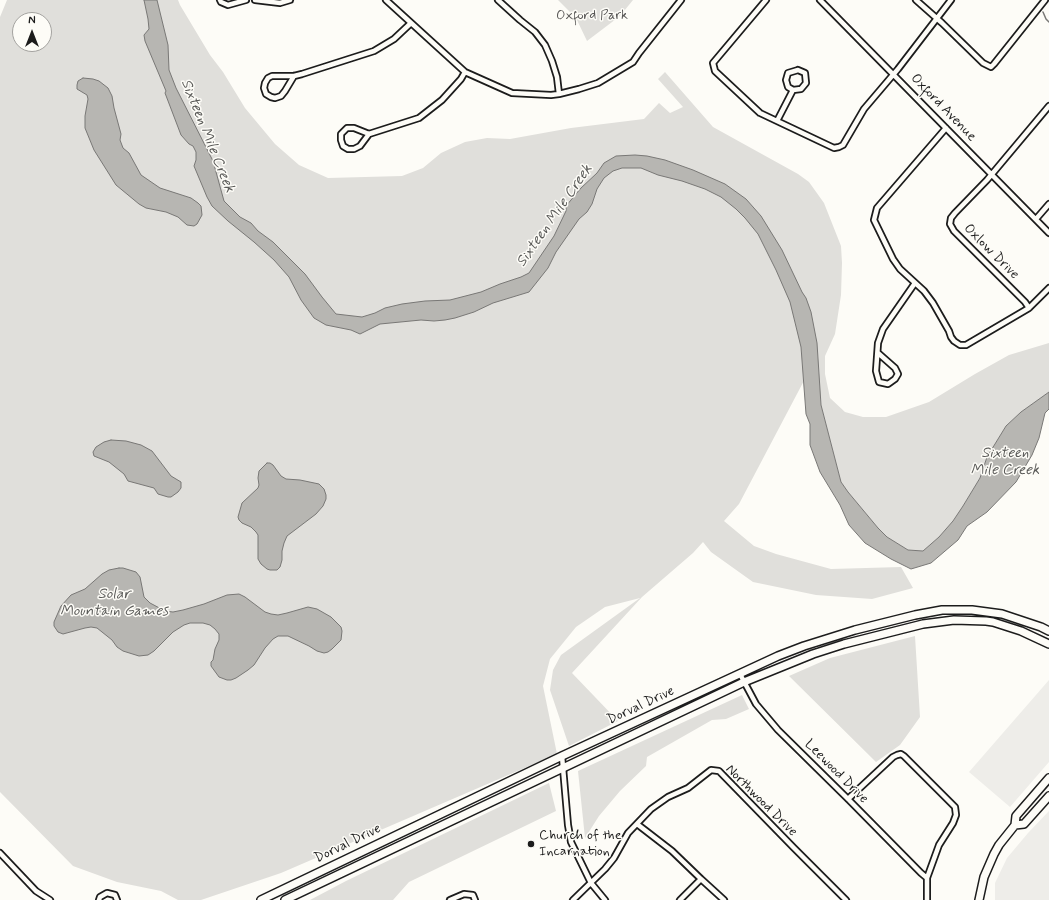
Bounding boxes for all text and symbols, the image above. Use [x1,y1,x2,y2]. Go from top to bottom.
park label: Oxford Park [556,8,628,24]
north arrow [12,12,52,52]
text: N [28,14,36,28]
street label: Oxford Avenue [906,71,980,145]
water label: Sixteen Mile Creek [176,77,238,195]
water label: Sixteen Mile Creek [513,161,597,271]
street label: Oxlow Drive [960,221,1022,283]
water label: Sixteen Mile Creek [971,445,1039,480]
water label: Solar Mountain Games [60,586,168,621]
street label: Dorval Drive [605,683,677,729]
street label: Leewood Drive [800,736,872,808]
street label: Northwood Drive [721,761,801,841]
street label: Dorval Drive [312,821,384,867]
place label: Church of the Incarnation [539,828,622,860]
marker: Church of the Incarnation [526,839,536,849]

